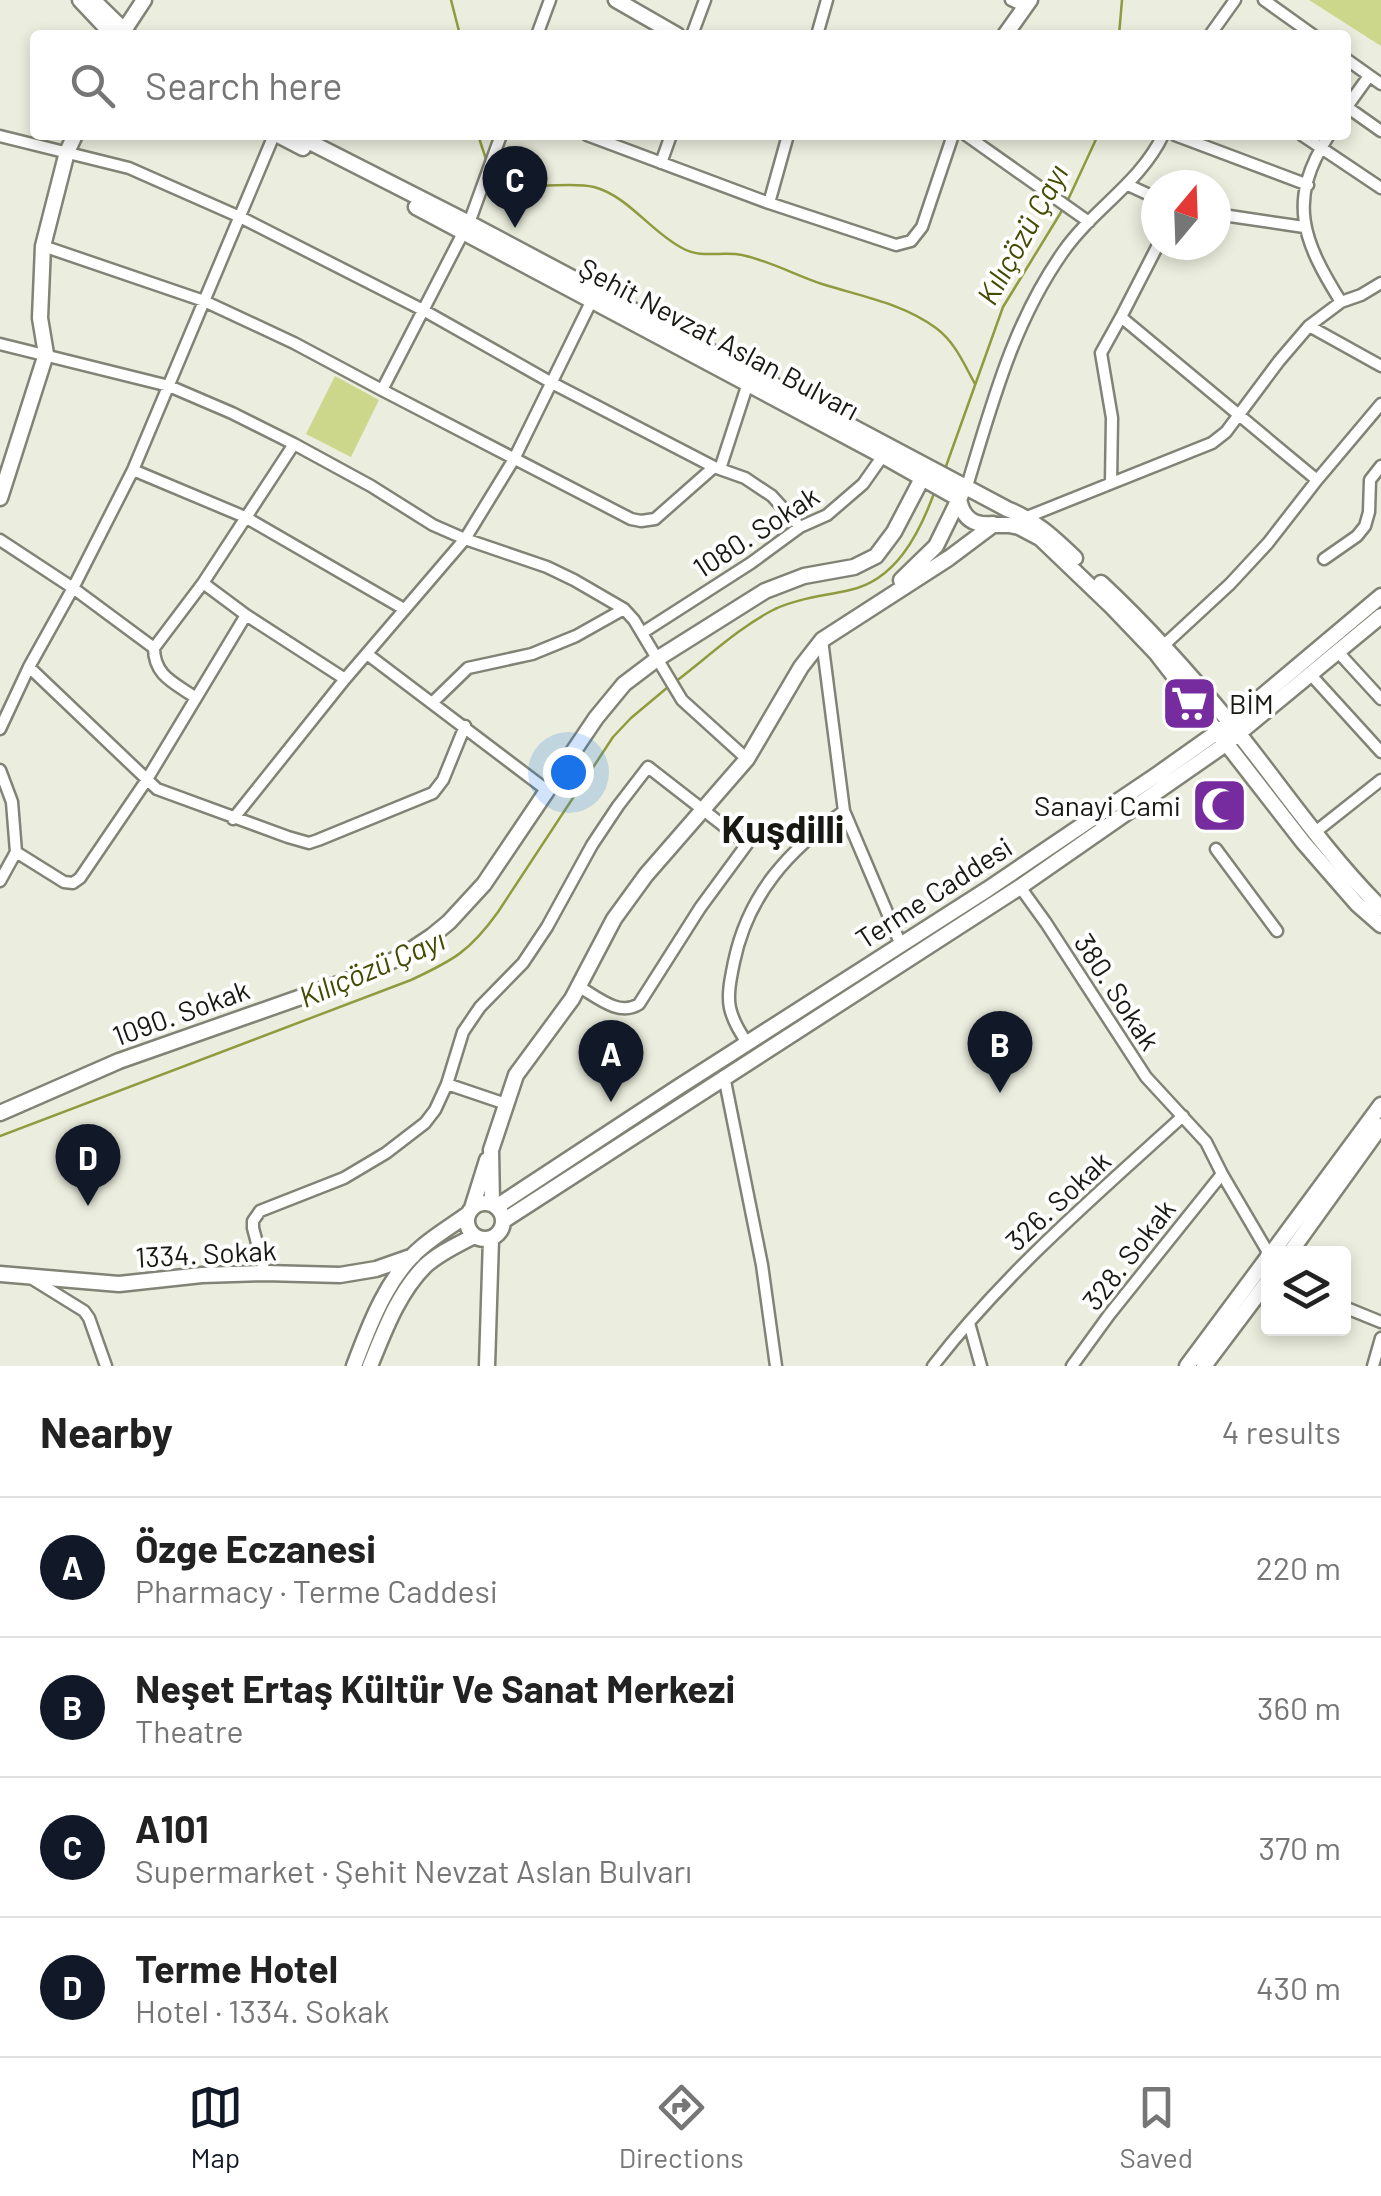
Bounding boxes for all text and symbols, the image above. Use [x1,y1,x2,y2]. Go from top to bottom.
search box [30,30,1351,140]
icon: search [65,58,120,113]
text: Search here [145,62,343,108]
pin: C [482,146,548,228]
water label: Kılıçözü Çayı [968,158,1074,310]
north arrow [1141,170,1231,260]
street label: Şehit Nevzat Aslan Bulvarı [574,250,865,426]
street label: 1080. Sokak [686,478,825,584]
supermarket icon: BİM [1160,674,1220,734]
place label: BİM [1229,686,1274,720]
your location [543,747,594,798]
mosque icon: Sanayi Cami [1190,776,1250,836]
place label: Sanayi Cami [1034,788,1181,822]
district label: Kuşdilli [721,805,845,851]
street label: Terme Caddesi [849,829,1018,955]
water label: Kılıçözü Çayı [293,920,449,1014]
street label: 380. Sokak [1068,927,1168,1056]
street label: 1090. Sokak [108,972,254,1053]
pin: B [968,1010,1032,1093]
pin: A [578,1020,644,1102]
pin: D [56,1124,120,1206]
street label: 326. Sokak [998,1143,1117,1257]
street label: 328. Sokak [1074,1192,1182,1317]
street label: 1334. Sokak [135,1232,277,1274]
map controls [1261,1246,1351,1336]
button: layers [1261,1246,1351,1336]
text: Nearby [40,1406,173,1456]
text: 4 results [1222,1412,1341,1450]
text: Özge Eczanesi [135,1525,376,1571]
text: A [62,1548,83,1586]
text: 220 m [1256,1548,1341,1586]
text: Pharmacy · Terme Caddesi [135,1571,498,1609]
text: Neşet Ertaş Kültür Ve Sanat Merkezi [135,1665,735,1711]
text: B [63,1688,82,1726]
text: 360 m [1257,1688,1341,1726]
text: Theatre [135,1711,244,1749]
text: A101 [135,1805,209,1851]
text: C [63,1828,82,1866]
text: 370 m [1258,1828,1341,1866]
text: Supermarket · Şehit Nevzat Aslan Bulvarı [135,1851,692,1889]
text: Terme Hotel [135,1945,338,1991]
text: D [63,1968,82,2006]
text: 430 m [1256,1968,1341,2006]
text: Hotel · 1334. Sokak [135,1991,390,2029]
tab: Map [188,2080,243,2174]
tab: Directions [619,2080,744,2174]
tab: Saved [1120,2080,1193,2174]

